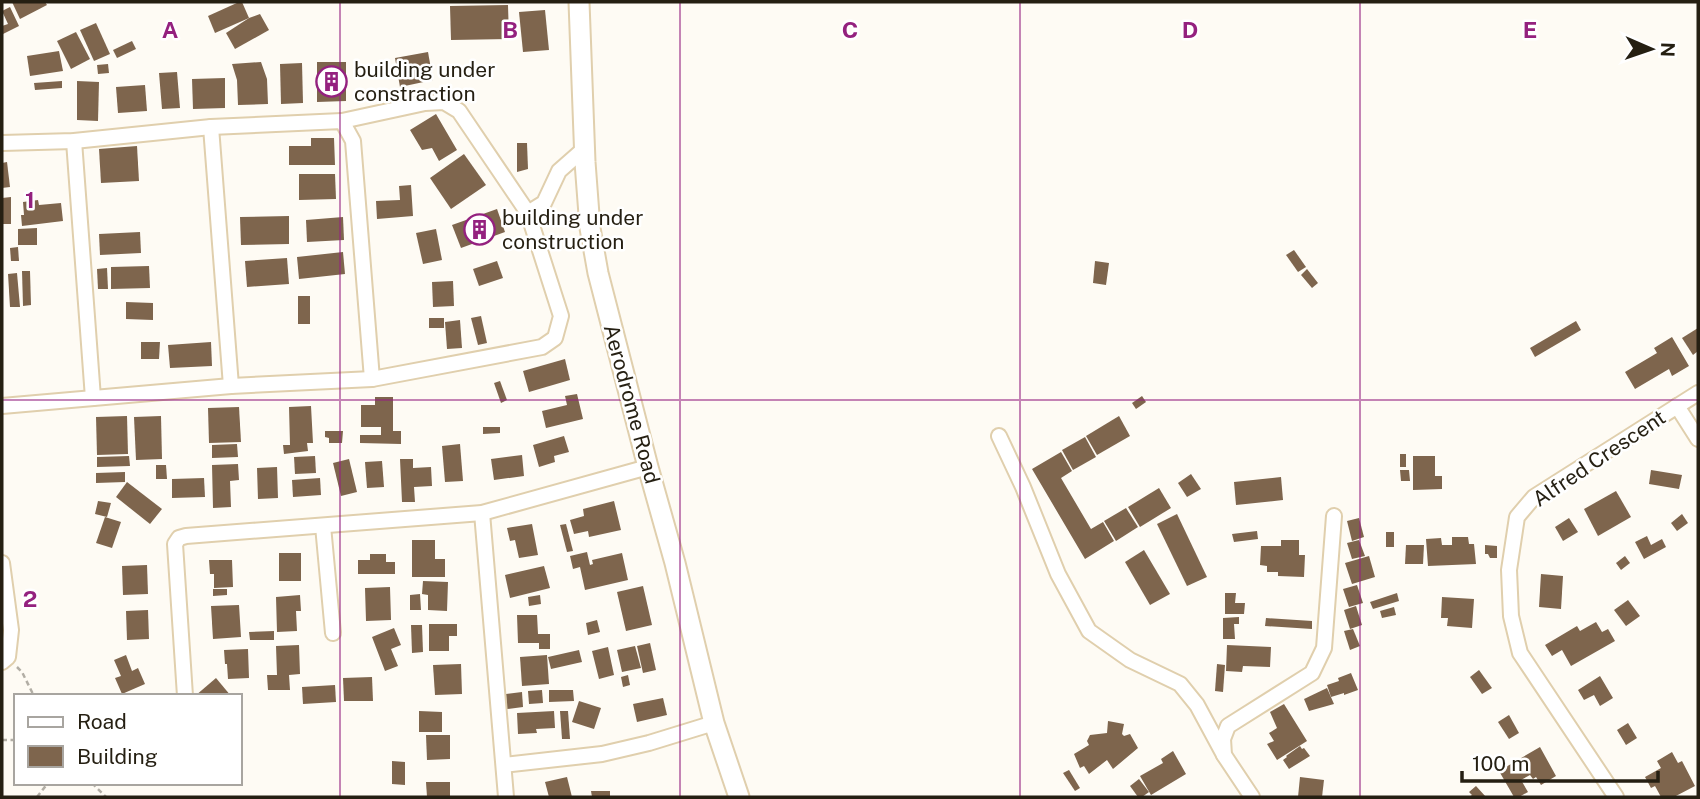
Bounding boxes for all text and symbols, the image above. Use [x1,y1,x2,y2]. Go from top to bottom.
north arrow [1616,14,1686,84]
text: A [162,16,179,43]
text: B [502,16,518,43]
text: C [842,16,858,43]
text: D [1182,16,1198,43]
text: E [1523,16,1537,43]
text: N [1657,42,1679,57]
place label: building under constraction [354,57,495,106]
building icon: building under constraction [314,64,348,98]
text: 1 [25,186,35,213]
place label: building under construction [502,205,643,254]
building icon: building under construction [462,212,496,246]
street label: Aerodrome Road [599,322,665,486]
street label: Alfred Crescent [1528,404,1670,512]
text: 2 [23,585,37,612]
legend [14,694,242,785]
text: Road [77,709,127,734]
scale bar [1462,740,1658,784]
text: Building [77,744,158,769]
text: 100 m [1472,751,1529,776]

